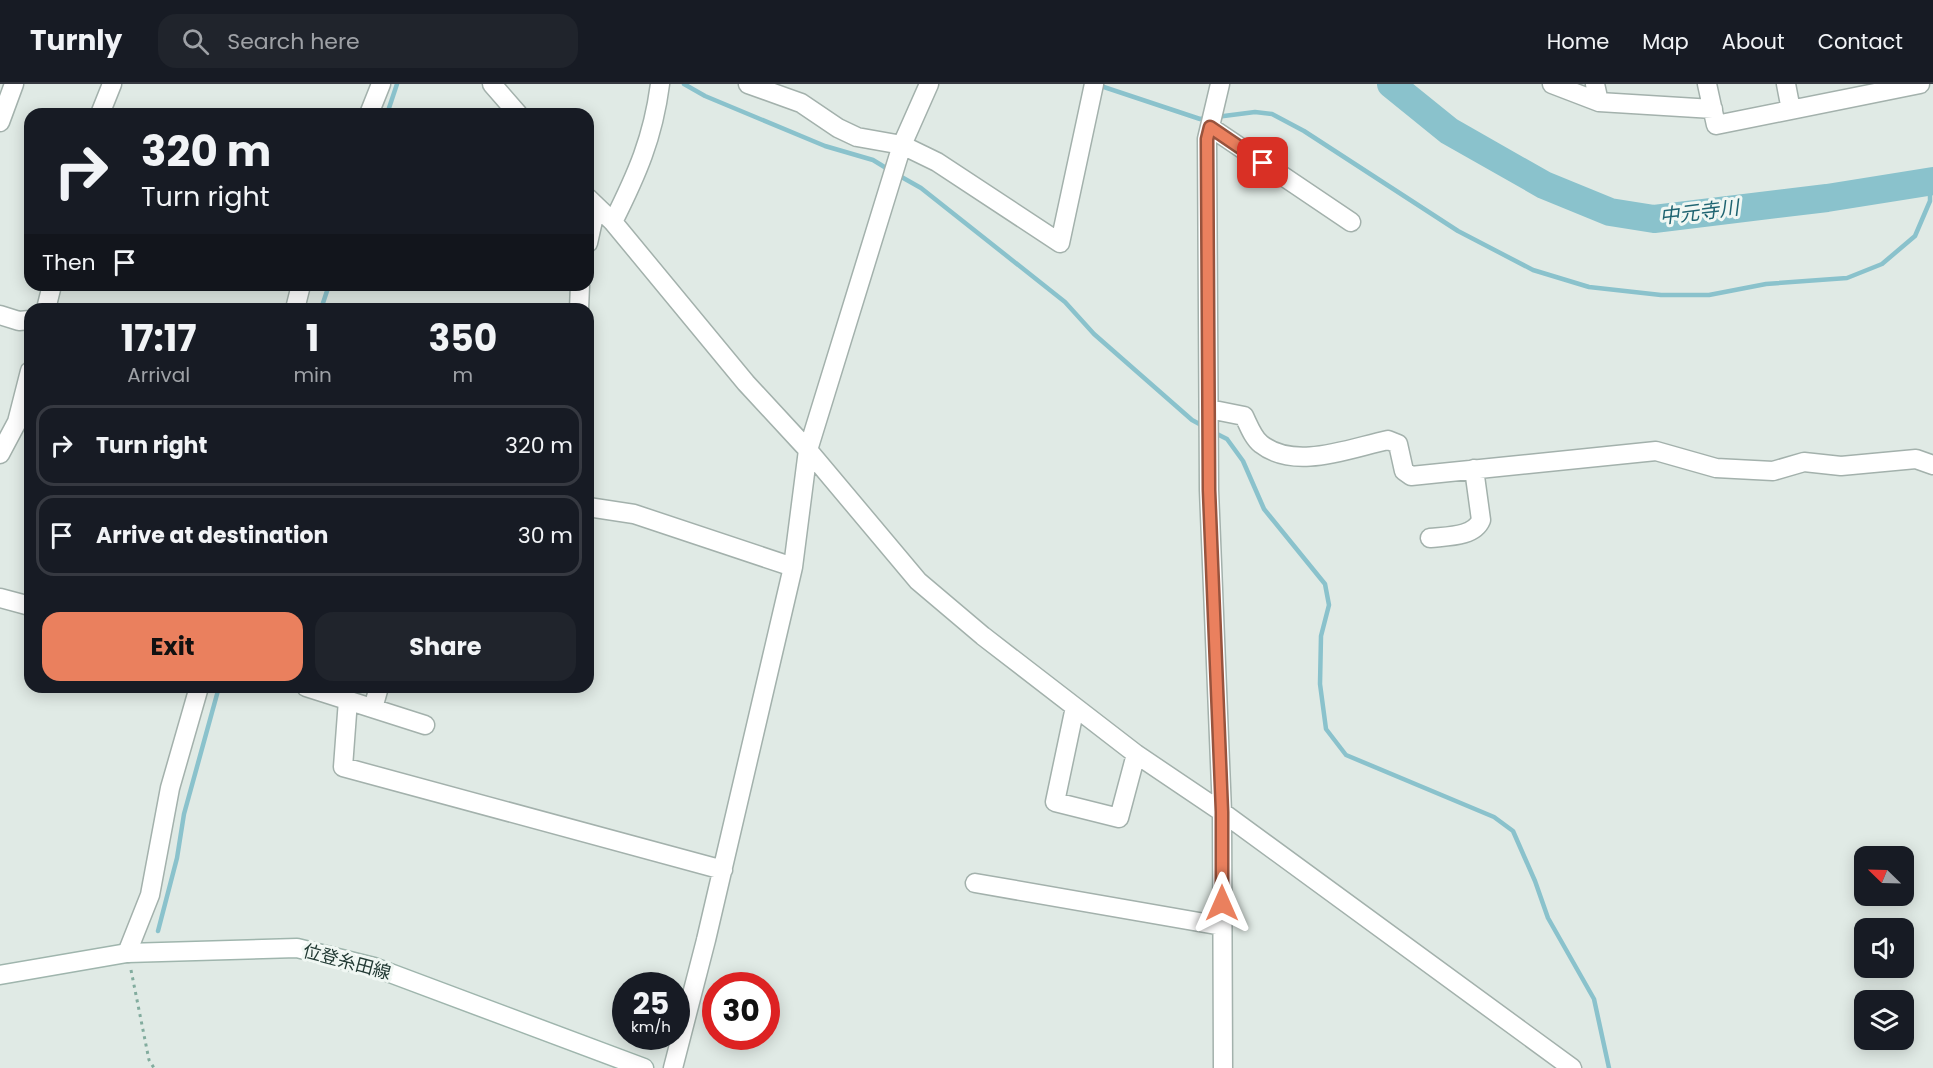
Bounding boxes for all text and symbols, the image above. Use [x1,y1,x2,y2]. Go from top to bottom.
search box [158,14,578,68]
text: Turnly [30,21,122,60]
icon: search [179,25,212,58]
text: Search here [227,26,360,57]
text: Home [1547,27,1609,56]
text: Map [1642,27,1689,56]
text: About [1722,27,1785,56]
text: Contact [1818,27,1903,56]
text: 320 m [141,122,271,181]
icon: right [42,132,120,210]
pin [1237,137,1288,188]
icon: arrive [1246,146,1279,179]
text: Turn right [141,178,270,215]
water label: 中元寺川 [1658,193,1742,231]
icon: arrive [108,246,141,279]
text: Then [42,247,96,278]
text: 17:17 [121,313,197,364]
text: 1 [306,313,319,364]
text: 350 [429,313,497,364]
text: Arrival [127,361,190,389]
text: min [293,361,332,389]
text: m [453,361,473,389]
icon: right [45,429,78,462]
text: Turn right [96,430,207,461]
text: 320 m [505,430,573,461]
icon: arrive [45,519,78,552]
text: Arrive at destination [96,520,328,551]
text: 30 m [518,520,573,551]
button: Exit [42,612,303,681]
button: Share [315,612,576,681]
north arrow [1854,846,1914,906]
map controls [1854,846,1914,1050]
position arrow [1190,871,1254,935]
button: sound [1854,918,1914,978]
street label: 位登糸田線 [300,938,394,985]
speed limit sign: 30 [702,972,780,1050]
text: 25 [633,982,669,1025]
button: layers [1854,990,1914,1050]
text: km/h [631,1016,671,1037]

